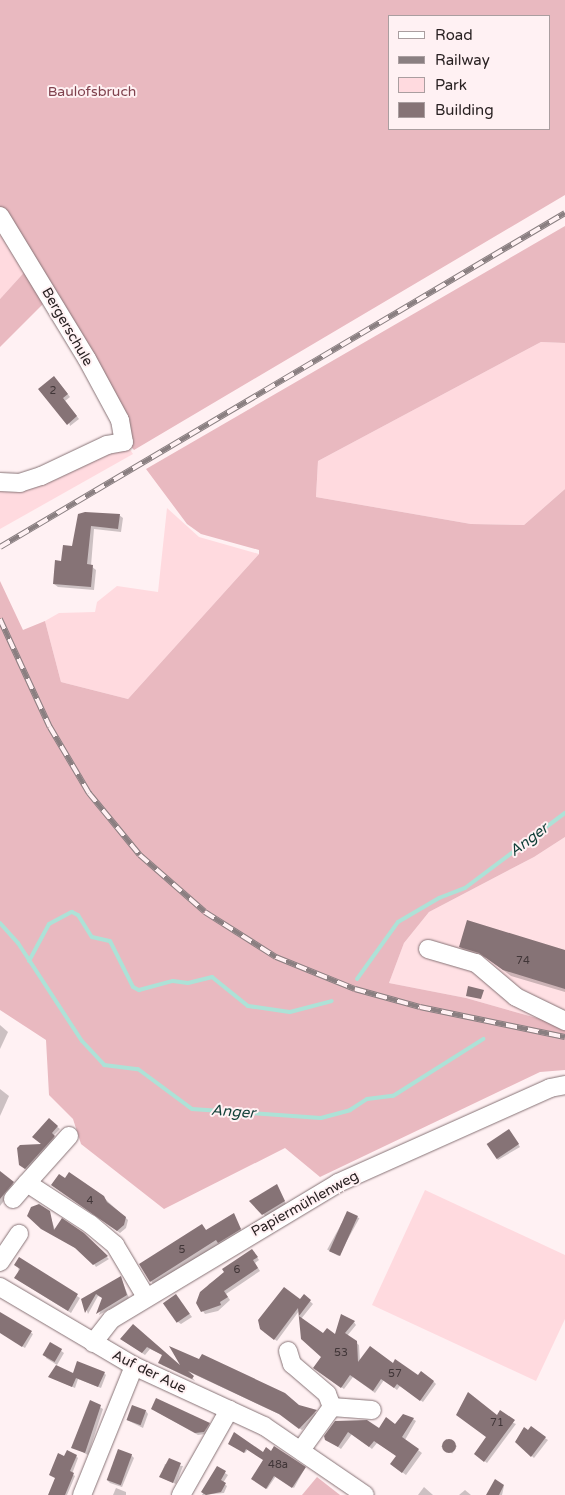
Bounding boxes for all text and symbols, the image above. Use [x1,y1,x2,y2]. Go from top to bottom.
legend [388,15,550,130]
text: Road [435,26,473,44]
text: Railway [435,51,490,69]
text: Park [435,76,467,94]
park label: Baulofsbruch [48,84,136,100]
text: Building [435,101,494,119]
street label: Bergerschule [38,285,96,369]
house number: 2 [50,384,56,398]
water label: Anger [506,820,552,860]
house number: 74 [516,954,530,968]
water label: Anger [210,1101,256,1123]
street label: Papiermühlenweg [248,1168,362,1240]
house number: 4 [87,1194,93,1208]
house number: 5 [179,1243,185,1257]
house number: 6 [234,1263,240,1277]
house number: 53 [334,1346,348,1360]
street label: Auf der Aue [109,1347,189,1397]
house number: 57 [388,1367,402,1381]
house number: 71 [490,1416,504,1430]
house number: 48a [268,1458,288,1472]

